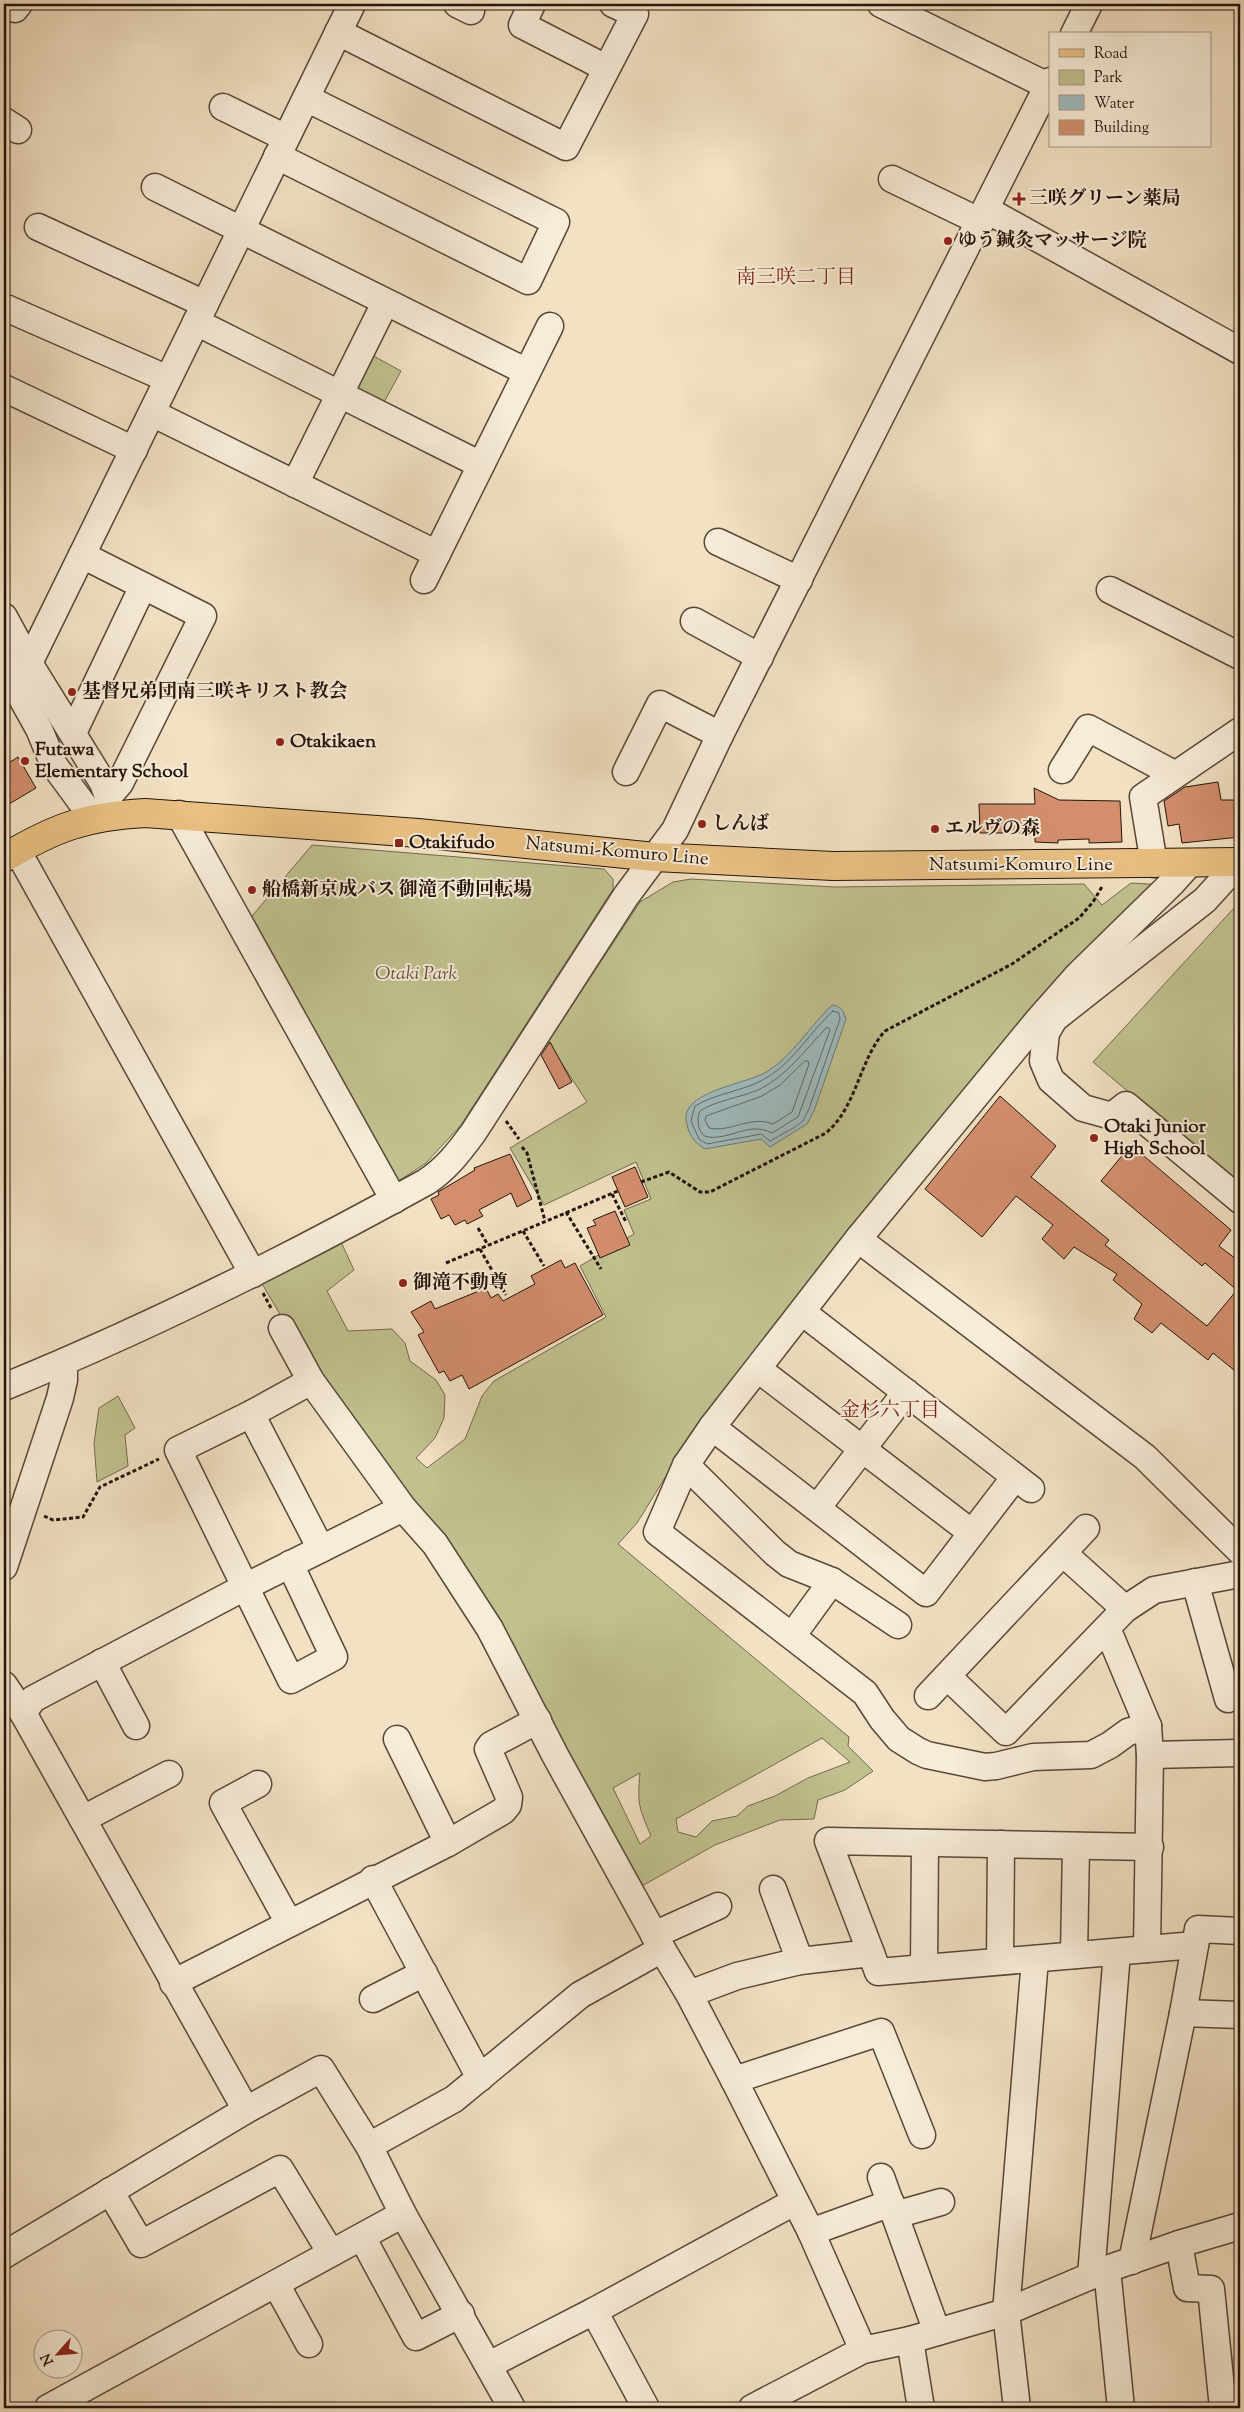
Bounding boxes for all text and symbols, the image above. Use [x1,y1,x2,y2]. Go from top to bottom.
legend [1049,32,1212,148]
text: Road [1094,44,1128,65]
text: Park [1094,68,1123,89]
text: Water [1094,94,1135,115]
text: Building [1094,118,1149,139]
place label: 三咲グリーン薬局 [1029,186,1181,213]
marker: 三咲グリーン薬局 [1013,193,1025,205]
place label: ゆう鍼灸マッサージ院 [958,228,1147,255]
marker: ゆう鍼灸マッサージ院 [942,235,954,247]
district label: 南三咲二丁目 [736,264,856,293]
place label: 基督兄弟団南三咲キリスト教会 [82,679,348,706]
marker: 基督兄弟団南三咲キリスト教会 [66,686,78,698]
place label: Otakikaen [290,729,377,756]
marker: Otakikaen [274,736,286,748]
place label: Futawa Elementary School [35,737,189,786]
marker: Futawa Elementary School [19,755,31,767]
place label: しんば [712,811,769,838]
place label: エルヴの森 [945,816,1040,843]
marker: しんば [696,818,708,830]
marker: エルヴの森 [929,823,941,835]
place label: Otakifudo [409,830,495,857]
street label: Natsumi-Komuro Line [524,831,710,873]
marker: Otakifudo [393,837,405,849]
street label: Natsumi-Komuro Line [929,852,1113,879]
place label: 船橋新京成バス 御滝不動回転場 [262,877,532,904]
marker: 船橋新京成バス 御滝不動回転場 [246,884,258,896]
park label: Otaki Park [375,961,457,988]
place label: Otaki Junior High School [1104,1114,1207,1163]
marker: Otaki Junior High School [1088,1132,1100,1144]
place label: 御滝不動尊 [413,1270,508,1297]
marker: 御滝不動尊 [397,1277,409,1289]
district label: 金杉六丁目 [840,1397,940,1426]
north arrow [32,2330,82,2380]
text: N [37,2349,60,2369]

